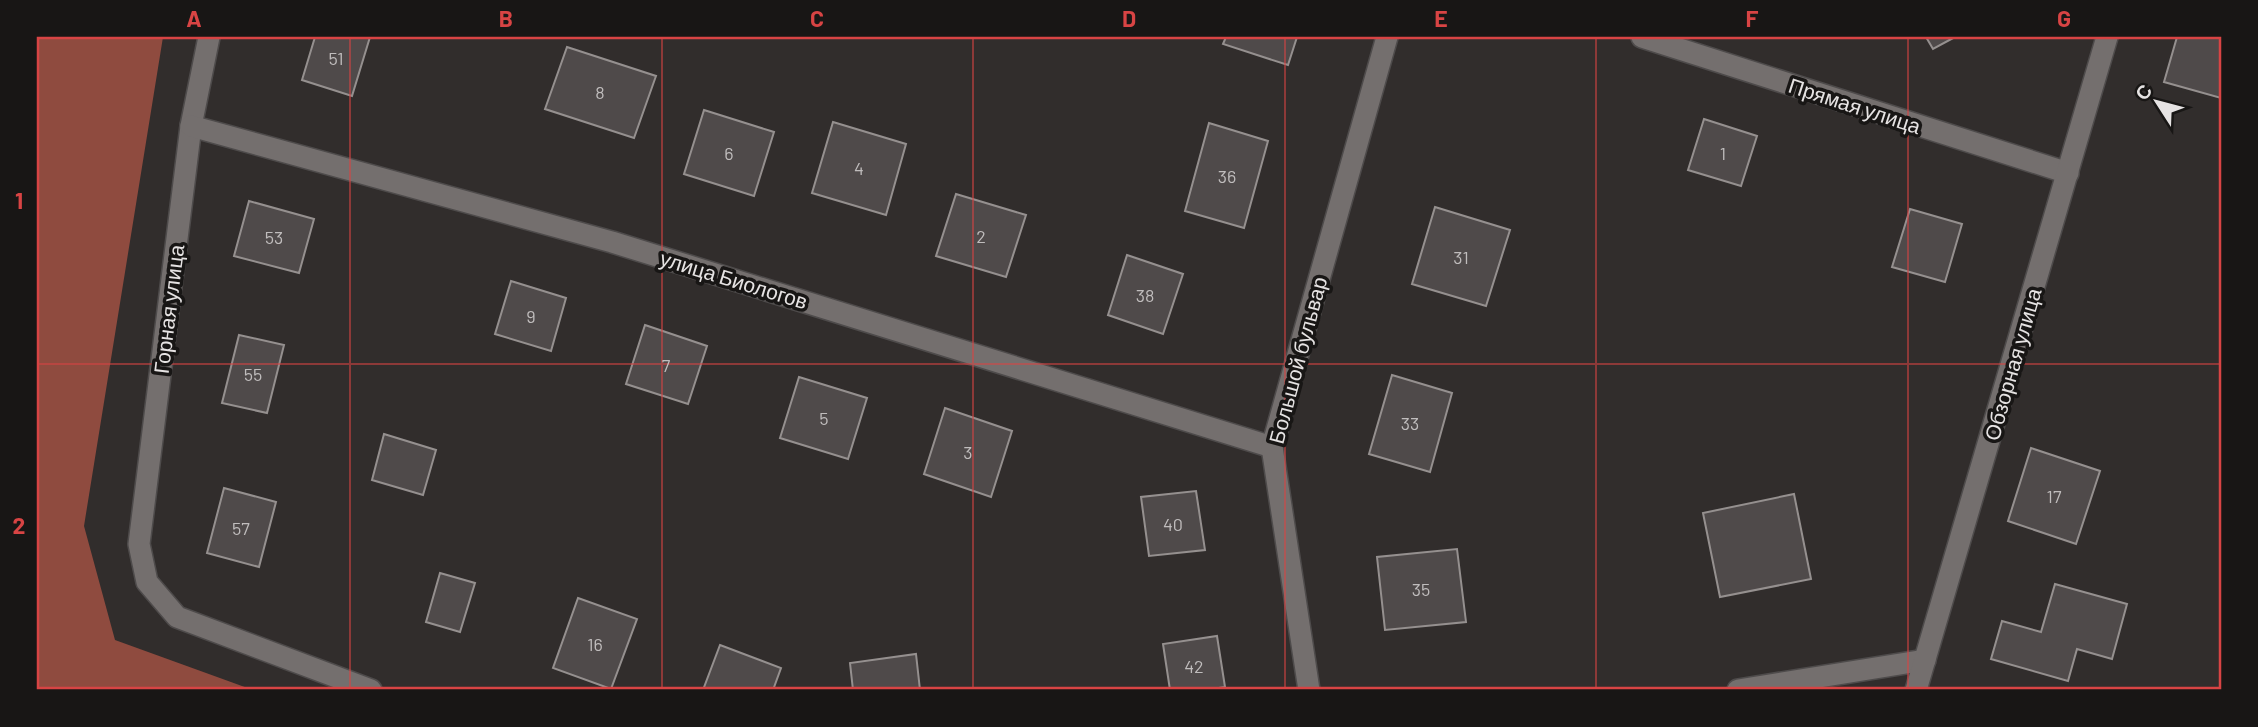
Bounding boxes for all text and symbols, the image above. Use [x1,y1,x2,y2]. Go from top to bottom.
text: A [186,4,202,32]
text: B [499,4,513,32]
text: C [810,4,824,32]
text: D [1122,4,1136,32]
text: E [1434,4,1448,32]
text: F [1746,4,1759,32]
text: G [2057,4,2071,32]
house number: 51 [328,47,344,69]
north arrow [2122,66,2192,136]
street label: Прямая улица [1786,72,1924,138]
text: С [2130,79,2156,104]
house number: 8 [595,81,605,103]
house number: 6 [724,142,734,164]
house number: 1 [1720,142,1726,164]
house number: 4 [854,157,864,179]
house number: 36 [1218,165,1236,187]
text: 1 [15,186,23,214]
house number: 2 [976,225,986,247]
house number: 53 [265,226,283,248]
street label: Горная улица [148,243,188,375]
street label: улица Биологов [657,245,811,313]
house number: 31 [1453,246,1469,268]
street label: Большой бульвар [1263,274,1331,446]
house number: 38 [1136,284,1154,306]
street label: Обзорная улица [1978,285,2046,443]
house number: 9 [526,305,536,327]
house number: 7 [662,354,671,376]
house number: 55 [244,363,262,385]
house number: 5 [819,407,829,429]
house number: 33 [1401,412,1419,434]
house number: 3 [963,441,973,463]
house number: 17 [2047,485,2062,507]
text: 2 [13,511,25,539]
house number: 40 [1163,513,1183,535]
house number: 57 [232,517,250,539]
house number: 35 [1412,578,1430,600]
house number: 16 [587,633,603,655]
house number: 42 [1184,655,1204,677]

